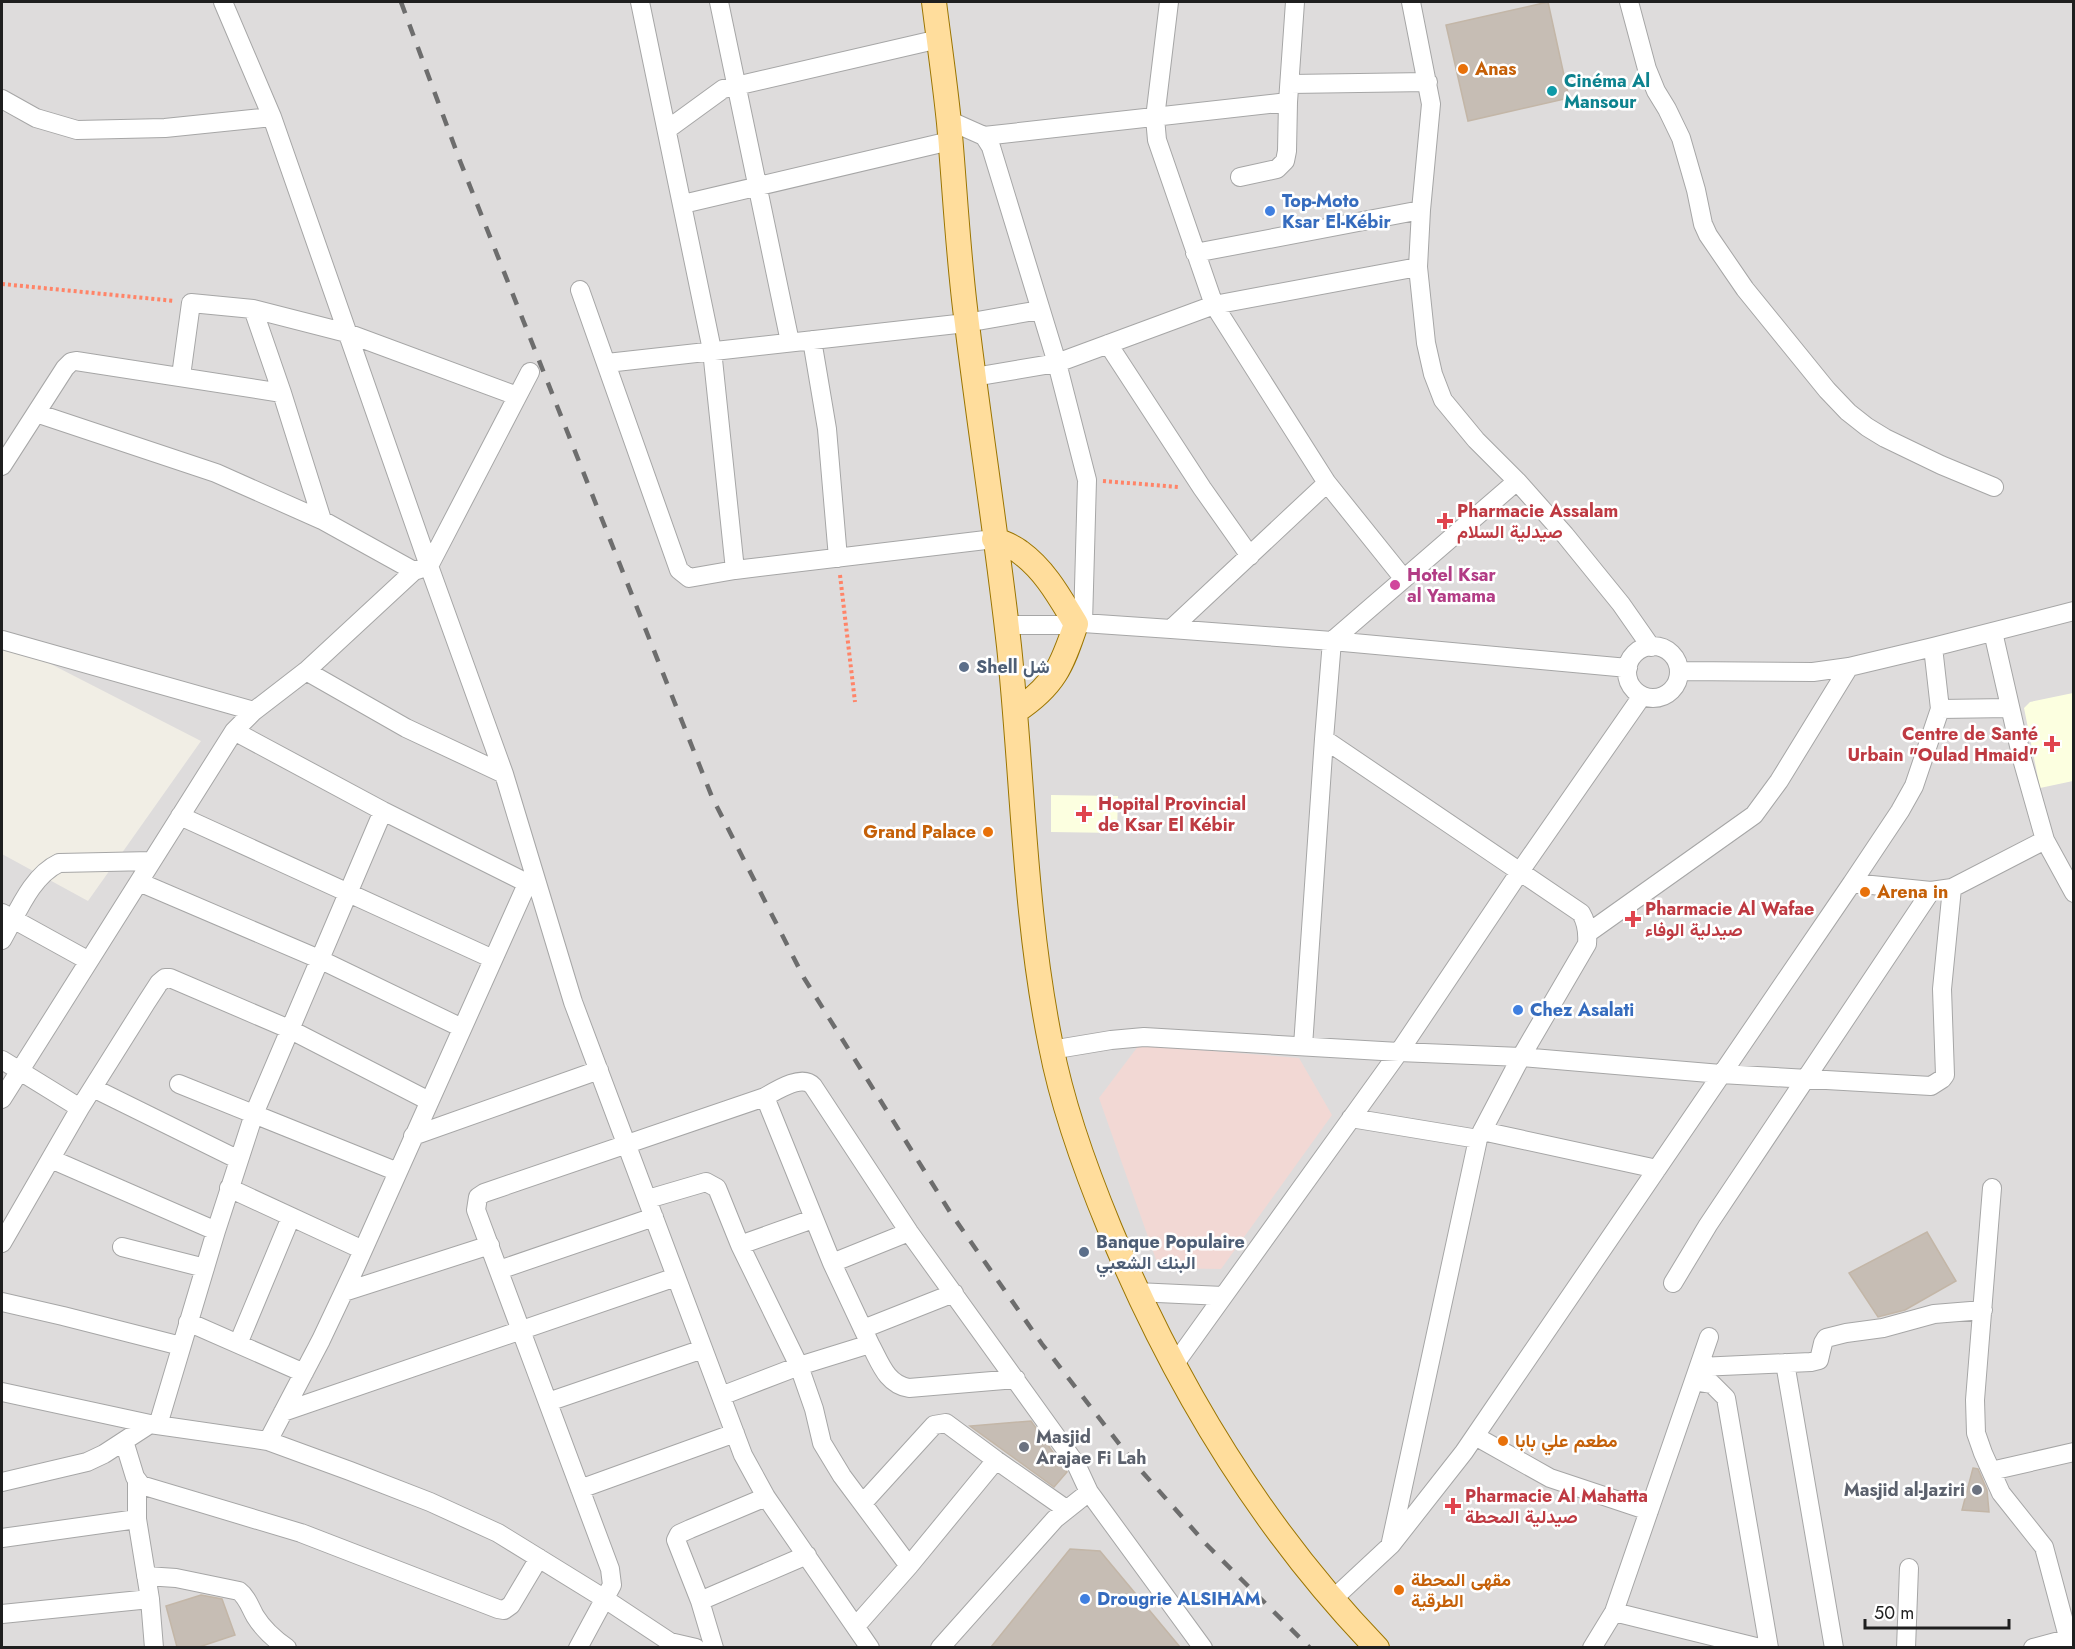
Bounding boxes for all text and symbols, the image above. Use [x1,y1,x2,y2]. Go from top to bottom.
place label: Anas [1474,56,1517,82]
marker: Anas [1456,62,1470,76]
place label: Cinéma Al Mansour [1564,68,1650,115]
marker: Cinéma Al Mansour [1545,84,1559,98]
place label: Top-Moto Ksar El-Kébir [1282,188,1391,235]
marker: Top-Moto Ksar El-Kébir [1263,204,1277,218]
place label: Pharmacie Assalam صيدلية السلام [1457,498,1618,545]
marker: Pharmacie Assalam صيدلية السلام [1438,514,1452,528]
place label: Hotel Ksar al Yamama [1407,562,1497,609]
marker: Hotel Ksar al Yamama [1388,578,1402,592]
place label: Shell شل [976,654,1050,680]
marker: Shell شل [957,660,971,674]
place label: Centre de Santé Urbain "Oulad Hmaid" [1847,721,2038,768]
marker: Centre de Santé Urbain "Oulad Hmaid" [2043,735,2061,753]
place label: Hopital Provincial de Ksar El Kébir [1098,791,1246,838]
marker: Hopital Provincial de Ksar El Kébir [1075,805,1093,823]
place label: Grand Palace [863,819,976,845]
marker: Grand Palace [981,825,995,839]
place label: Arena in [1876,879,1948,905]
marker: Arena in [1858,885,1872,899]
place label: Pharmacie Al Wafae صيدلية الوفاء [1645,896,1814,943]
marker: Pharmacie Al Wafae صيدلية الوفاء [1626,912,1640,926]
place label: Chez Asalati [1530,997,1634,1023]
marker: Chez Asalati [1511,1003,1525,1017]
place label: Banque Populaire البنك الشعبي [1096,1229,1245,1278]
marker: Banque Populaire البنك الشعبي [1077,1245,1091,1259]
place label: Masjid Arajae Fi Lah [1035,1424,1146,1471]
place label: مطعم علي بابا [1515,1428,1618,1456]
marker: مطعم علي بابا [1496,1434,1510,1448]
marker: Masjid Arajae Fi Lah [1017,1440,1031,1454]
place label: Masjid al-Jaziri [1844,1477,1965,1503]
place label: Pharmacie Al Mahatta صيدلية المحطة [1465,1483,1648,1530]
marker: Masjid al-Jaziri [1970,1483,1984,1497]
marker: Pharmacie Al Mahatta صيدلية المحطة [1446,1499,1460,1513]
place label: مقهى المحطة الطرقية [1411,1567,1511,1614]
marker: مقهى المحطة الطرقية [1392,1583,1406,1597]
place label: Drougrie ALSIHAM [1097,1586,1261,1612]
marker: Drougrie ALSIHAM [1078,1592,1092,1606]
scale bar [1865,1592,2009,1630]
text: 50 m [1874,1600,1914,1626]

